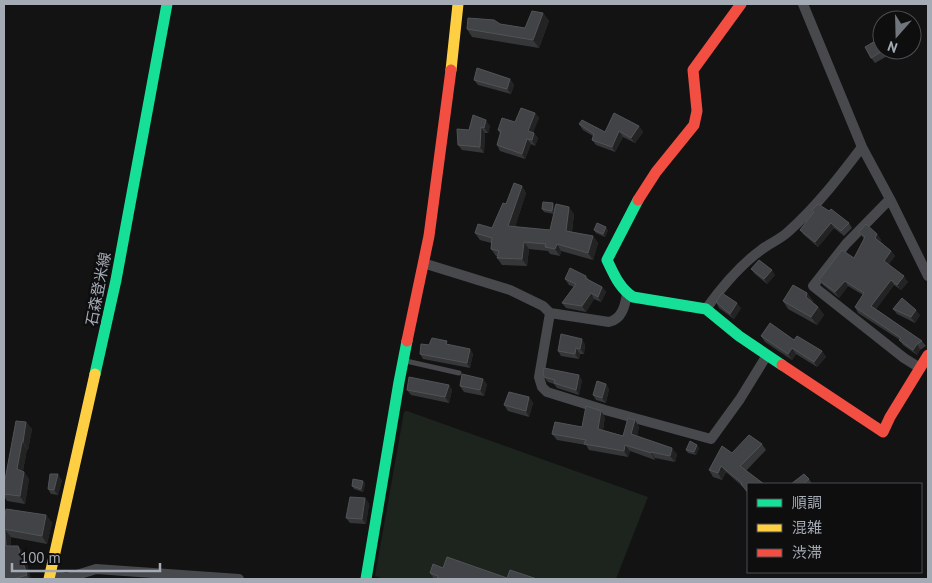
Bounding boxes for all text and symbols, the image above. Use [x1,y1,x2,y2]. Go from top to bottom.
north arrow [872,10,922,60]
text: N [885,37,900,57]
street label: 石森登米線 [82,250,114,328]
legend [747,483,922,573]
text: 順調 [792,493,822,512]
text: 混雑 [792,518,822,537]
scale bar [12,540,160,572]
text: 渋滞 [792,543,822,562]
text: 100 m [20,548,61,567]

